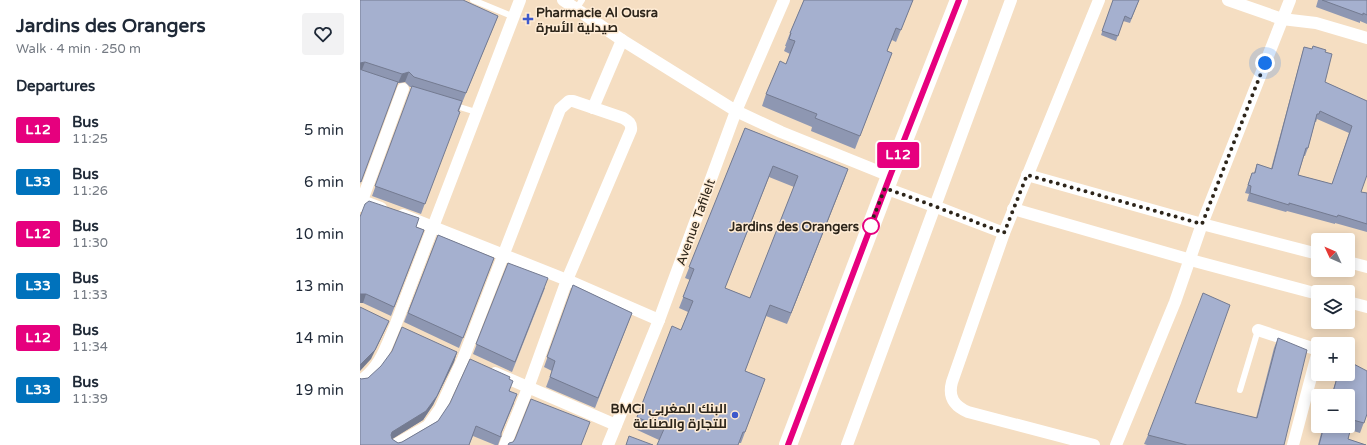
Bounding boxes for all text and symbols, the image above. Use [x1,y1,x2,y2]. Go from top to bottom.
place label: Pharmacie Al Ousra صيدلية الأسرة [536,5,658,36]
button: heart [302,13,344,55]
marker: Pharmacie Al Ousra صيدلية الأسرة [523,14,533,24]
text: Jardins des Orangers [16,15,206,37]
text: Walk · 4 min · 250 m [16,41,141,57]
your location [1255,53,1275,73]
text: Departures [16,77,95,95]
text: Bus [72,113,99,131]
text: L12 [25,121,51,138]
text: 5 min [304,121,344,139]
text: 11:25 [72,131,108,147]
line badge: L12 [875,142,921,168]
text: L12 [885,146,911,163]
text: Bus [72,165,99,183]
text: L33 [25,173,51,190]
text: 6 min [304,173,344,191]
street label: Avenue Tafilelt [673,177,719,268]
text: 11:26 [72,183,108,199]
text: Bus [72,217,99,235]
marker: Jardins des Orangers [862,217,880,235]
place label: Jardins des Orangers [728,219,859,235]
text: L12 [25,225,51,242]
text: 10 min [295,225,344,243]
north arrow [1311,233,1355,277]
map controls [1311,233,1355,433]
text: 11:30 [72,235,108,251]
text: Bus [72,269,99,287]
text: L33 [25,277,51,294]
text: 13 min [295,277,344,295]
button: layers [1311,285,1355,329]
text: 11:33 [72,287,108,303]
text: Bus [72,321,99,339]
text: L12 [25,329,51,346]
text: 14 min [295,329,344,347]
button: + [1311,337,1355,381]
text: 11:34 [72,339,108,355]
text: Bus [72,373,99,391]
text: L33 [25,381,51,398]
text: 19 min [295,381,344,399]
button: − [1311,389,1355,433]
text: 11:39 [72,391,108,407]
place label: BMCI البنك المغربي للتجارة والصناعة [611,401,727,432]
marker: BMCI البنك المغربي للتجارة والصناعة [730,410,740,420]

